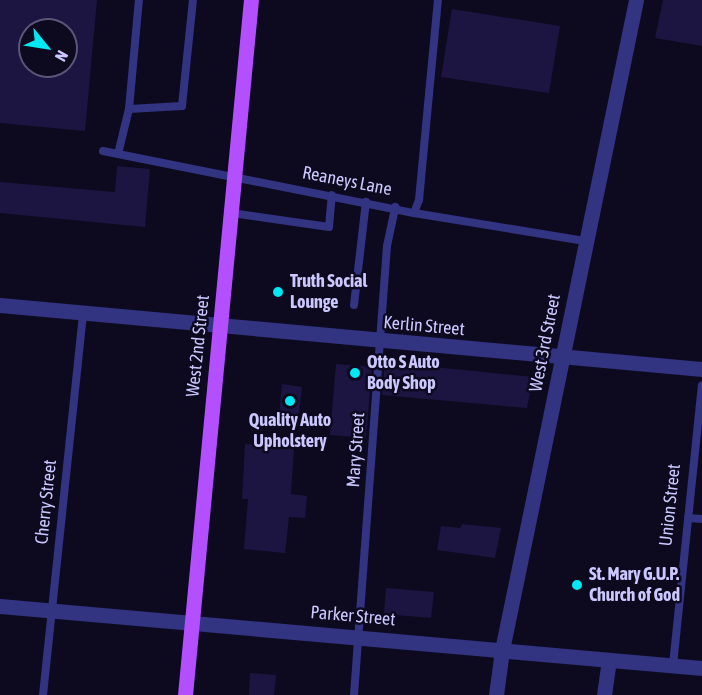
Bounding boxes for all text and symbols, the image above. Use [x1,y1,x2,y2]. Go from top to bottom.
north arrow [18,18,78,78]
text: N [52,47,72,65]
street label: Reaneys Lane [300,162,394,200]
place label: Truth Social Lounge [290,271,367,314]
marker: Truth Social Lounge [271,285,285,299]
street label: West 3rd Street [525,292,565,394]
street label: West 2nd Street [182,294,214,398]
street label: Kerlin Street [382,312,466,340]
place label: Otto S Auto Body Shop [367,352,440,394]
marker: Otto S Auto Body Shop [348,366,362,380]
marker: Quality Auto Upholstery [283,394,297,408]
place label: Quality Auto Upholstery [249,410,331,452]
street label: Mary Street [343,412,369,488]
street label: Cherry Street [31,459,61,545]
street label: Union Street [655,463,685,547]
place label: St. Mary G.U.P. Church of God [589,564,680,606]
marker: St. Mary G.U.P. Church of God [570,578,584,592]
street label: Parker Street [310,602,396,630]

